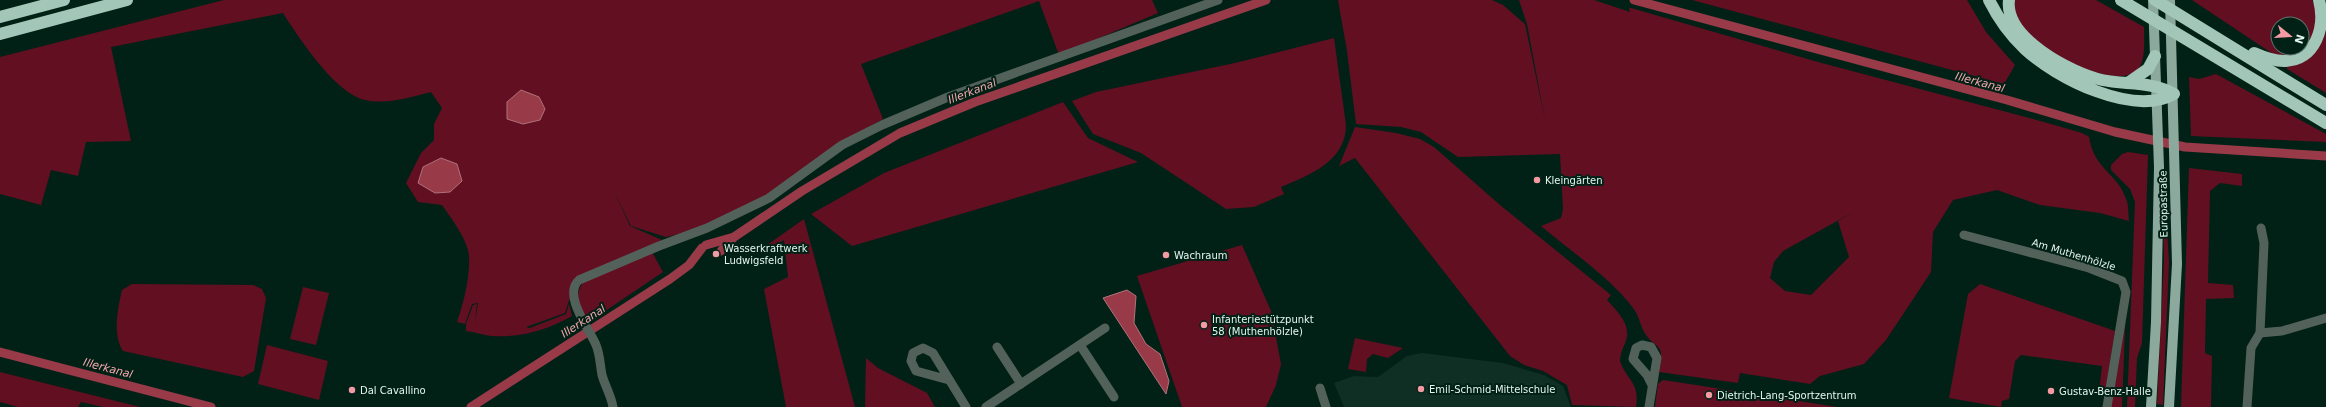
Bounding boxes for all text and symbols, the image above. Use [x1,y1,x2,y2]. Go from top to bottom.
north arrow [2270,16,2310,56]
text: N [2291,33,2307,45]
water label: Illerkanal [1954,70,2006,95]
water label: Illerkanal [946,76,998,107]
street label: Europastraße [2157,170,2170,238]
marker: Kleingärten [1532,175,1542,185]
place label: Kleingärten [1545,175,1603,186]
street label: Am Muthenhölzle [2031,237,2117,272]
place label: Wasserkraftwerk Ludwigsfeld [724,243,808,266]
marker: Wasserkraftwerk Ludwigsfeld [711,249,721,259]
marker: Wachraum [1161,250,1171,260]
place label: Wachraum [1174,250,1228,261]
water label: Illerkanal [559,302,608,341]
place label: Infanteriestützpunkt 58 (Muthenhölzle) [1212,314,1314,337]
marker: Infanteriestützpunkt 58 (Muthenhölzle) [1199,320,1209,330]
water label: Illerkanal [82,356,134,381]
marker: Emil-Schmid-Mittelschule [1416,384,1426,394]
place label: Emil-Schmid-Mittelschule [1429,384,1555,395]
marker: Dal Cavallino [347,385,357,395]
place label: Dal Cavallino [360,385,426,396]
marker: Gustav-Benz-Halle [2046,386,2056,396]
place label: Gustav-Benz-Halle [2059,386,2151,397]
marker: Dietrich-Lang-Sportzentrum [1704,390,1714,400]
place label: Dietrich-Lang-Sportzentrum [1717,390,1857,401]

